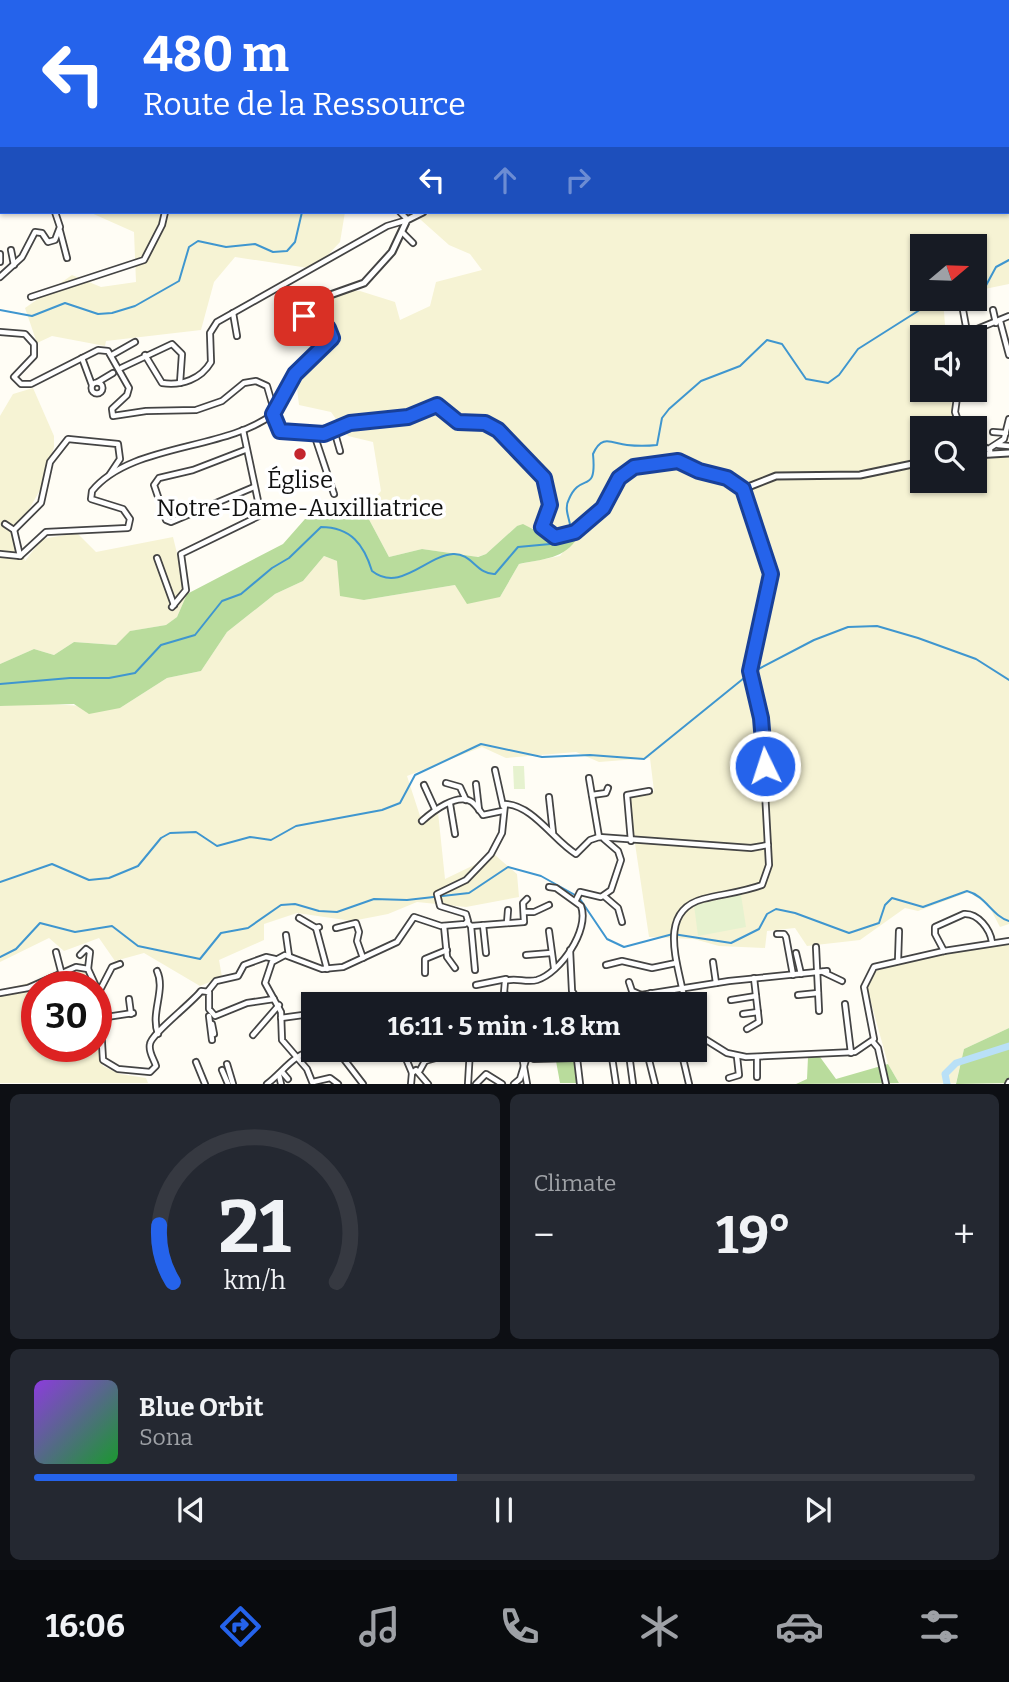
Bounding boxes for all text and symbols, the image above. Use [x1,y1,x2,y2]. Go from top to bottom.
text: 480 m [143,25,289,84]
icon: left [28,28,119,119]
text: Route de la Ressource [143,85,466,123]
icon: left [413,161,451,199]
icon: ahead [486,161,524,199]
icon: right [559,161,597,199]
north arrow [910,234,987,312]
map controls [910,234,987,493]
pin [274,286,334,346]
icon: arrive [285,297,323,335]
button: sound [910,325,987,402]
button: search [910,416,987,493]
marker: Église Notre-Dame-Auxilliatrice [292,446,308,462]
place label: Église Notre-Dame-Auxilliatrice [156,465,444,522]
position arrow [728,729,802,803]
speed limit sign: 30 [21,971,112,1062]
text: 16:11 · 5 min · 1.8 km [388,1011,620,1042]
text: Climate [534,1169,616,1197]
text: 21 [219,1185,292,1272]
text: 19° [716,1204,792,1267]
text: − [534,1212,554,1258]
text: + [953,1212,975,1258]
text: km/h [224,1266,286,1296]
text: Blue Orbit [139,1392,263,1423]
text: Sona [139,1423,193,1451]
icon: previous [172,1491,210,1529]
icon: pause [485,1491,523,1529]
icon: next [799,1491,837,1529]
icon: directions [216,1602,265,1651]
icon: music [355,1602,404,1651]
icon: phone [495,1602,544,1651]
icon: climate [635,1602,684,1651]
icon: car [775,1602,824,1651]
icon: filters [915,1602,964,1651]
text: 16:06 [45,1607,125,1645]

